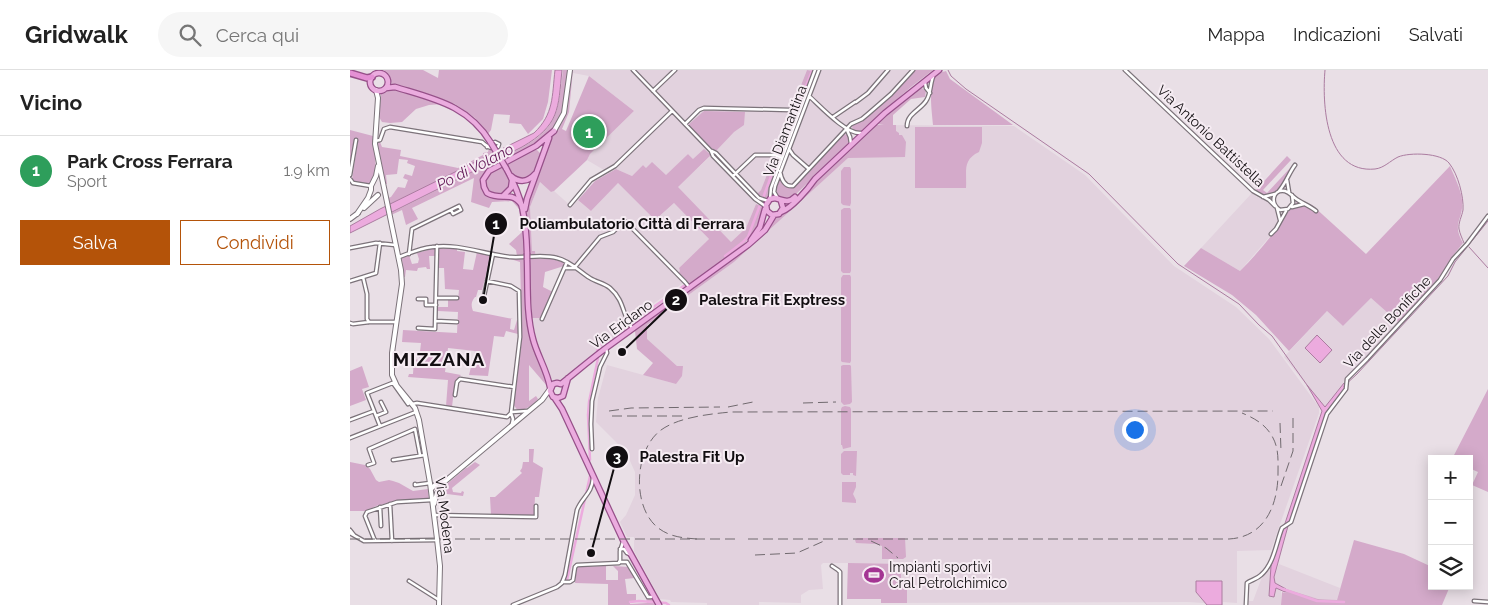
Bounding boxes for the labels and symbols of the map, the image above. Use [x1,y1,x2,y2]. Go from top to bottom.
street label: Via Antonio Battistella [1154,82,1268,190]
street label: Via Diamantina [760,83,810,179]
pin: 1 [573,113,605,151]
water label: Po di Volano [434,140,516,194]
callout: Poliambulatorio Città di Ferrara [484,209,754,239]
text: 1 [492,215,500,233]
text: Poliambulatorio Città di Ferrara [519,215,745,233]
street label: Via delle Bonifiche [1340,273,1434,371]
callout: Palestra Fit Exptress [663,285,855,315]
text: 2 [672,291,680,309]
text: Palestra Fit Exptress [699,291,845,309]
street label: Via Eridano [587,296,655,352]
district label: MIZZANA [393,348,485,370]
your location [1122,417,1148,443]
callout: Palestra Fit Up [604,442,755,472]
text: 3 [613,448,621,466]
text: Palestra Fit Up [639,448,745,466]
street label: Via Modena [432,476,458,554]
place label: Impianti sportivi Cral Petrolchimico [889,559,1007,591]
sports icon: Impianti sportivi Cral Petrolchimico [863,564,885,586]

